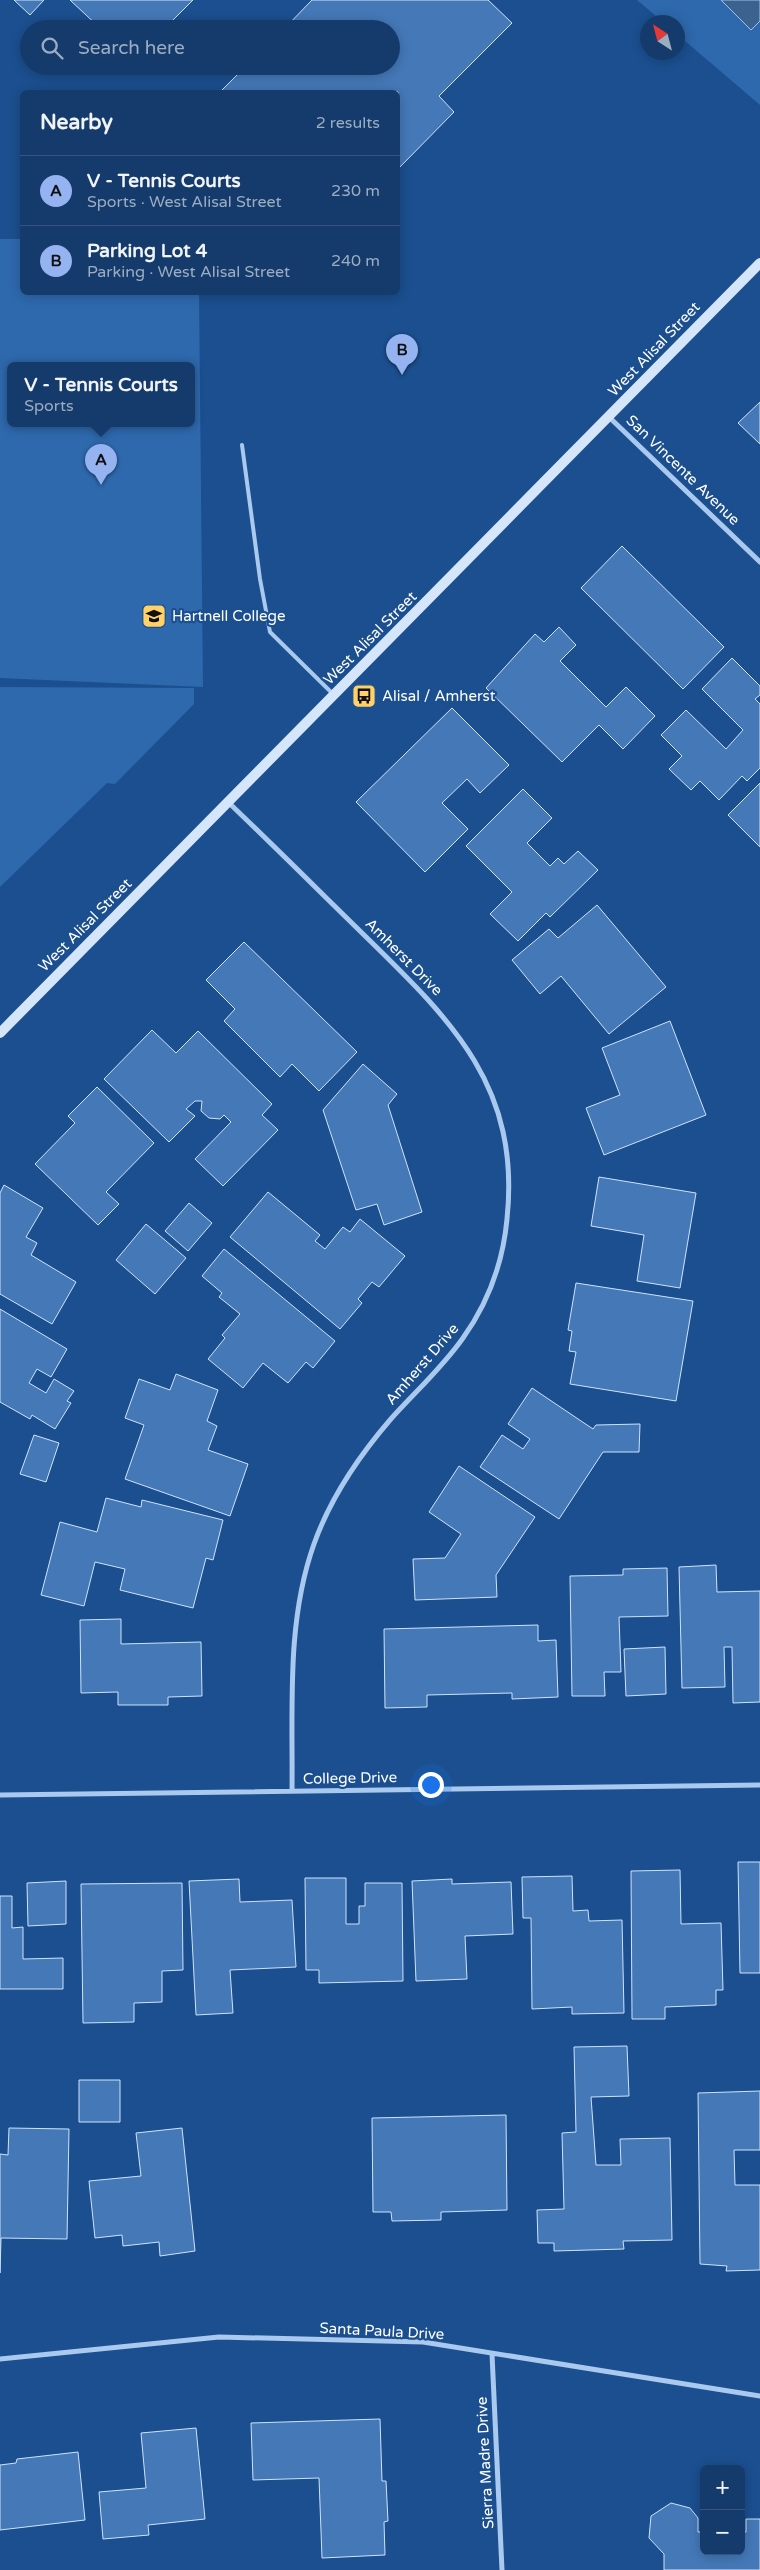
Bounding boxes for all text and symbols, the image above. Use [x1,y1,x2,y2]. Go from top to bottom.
north arrow [640,15,685,60]
search box [20,20,400,75]
icon: search [38,34,66,62]
text: Search here [78,37,185,59]
text: Nearby [40,110,113,135]
text: 2 results [316,113,380,133]
text: V - Tennis Courts [87,170,241,192]
text: A [50,181,62,201]
text: 230 m [331,181,380,201]
text: Sports · West Alisal Street [87,192,282,212]
text: Parking Lot 4 [87,240,207,262]
text: B [50,251,62,271]
text: 240 m [331,251,380,271]
text: Parking · West Alisal Street [87,262,290,282]
street label: West Alisal Street [604,298,704,400]
pin: B [386,334,418,375]
popup [7,362,195,427]
text: V - Tennis Courts [24,374,178,396]
text: Sports [24,396,74,416]
street label: San Vincente Avenue [622,411,744,529]
pin: A [85,444,117,485]
street label: West Alisal Street [320,587,421,688]
school or university icon: Hartnell College [141,603,167,629]
place label: Hartnell College [172,607,285,625]
bus stop icon: Alisal / Amherst [351,683,377,709]
place label: Alisal / Amherst [382,687,496,705]
street label: West Alisal Street [35,874,136,975]
street label: Amherst Drive [362,915,446,999]
street label: Amherst Drive [382,1320,462,1408]
street label: College Drive [303,1768,397,1788]
your location [418,1772,444,1798]
street label: Santa Paula Drive [319,2319,445,2343]
street label: Sierra Madre Drive [473,2396,497,2530]
map controls [700,2465,745,2555]
button: + [700,2465,745,2510]
button: − [700,2510,745,2555]

